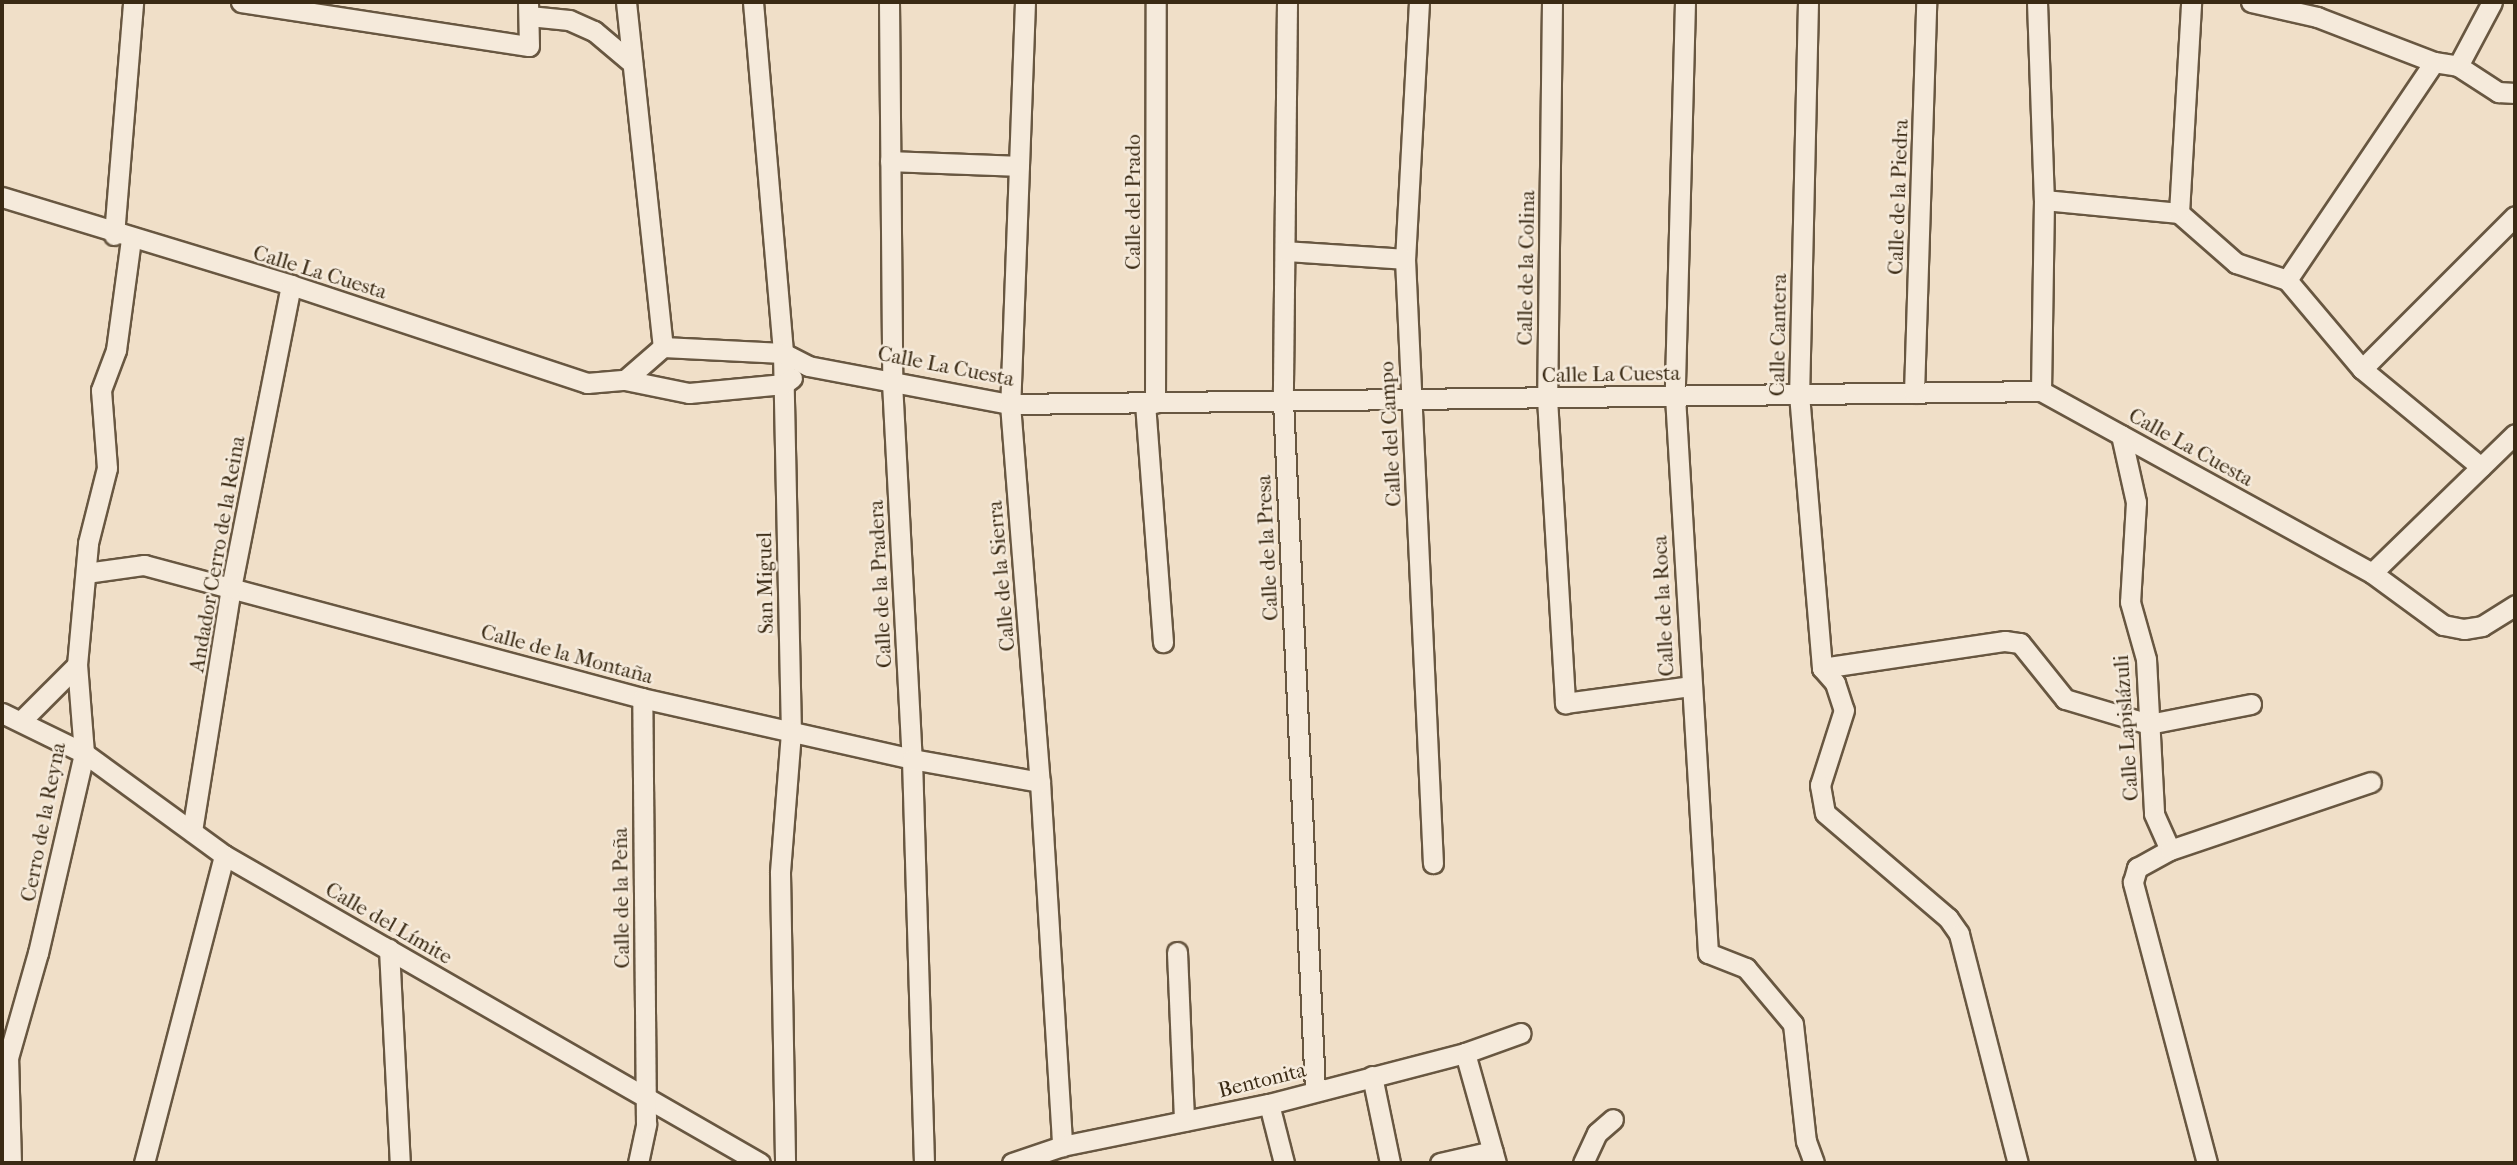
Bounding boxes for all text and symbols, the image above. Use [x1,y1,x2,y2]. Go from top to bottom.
street label: Calle de la Piedra [1883,119,1913,275]
street label: Calle del Prado [1120,134,1146,270]
street label: Calle de la Colina [1512,190,1540,346]
street label: Calle La Cuesta [250,240,390,304]
street label: Calle Cantera [1764,273,1792,397]
street label: Calle La Cuesta [876,340,1016,392]
street label: Calle La Cuesta [1542,360,1680,388]
street label: Calle del Campo [1374,361,1406,507]
street label: Calle La Cuesta [2124,402,2258,492]
street label: Andador Cerro de la Reina [184,434,250,674]
street label: Calle de la Presa [1251,475,1283,621]
street label: Calle de la Pradera [863,499,897,669]
street label: Calle de la Sierra [982,500,1020,652]
street label: San Miguel [752,532,778,634]
street label: Calle de la Roca [1647,535,1679,677]
street label: Calle de la Montaña [478,619,656,689]
street label: Calle Lapislázuli [2108,654,2144,802]
street label: Cerro de la Reyna [15,740,71,904]
street label: Calle de la Peña [607,827,635,969]
street label: Calle del Límite [321,876,457,970]
street label: Bentonita [1216,1057,1308,1103]

